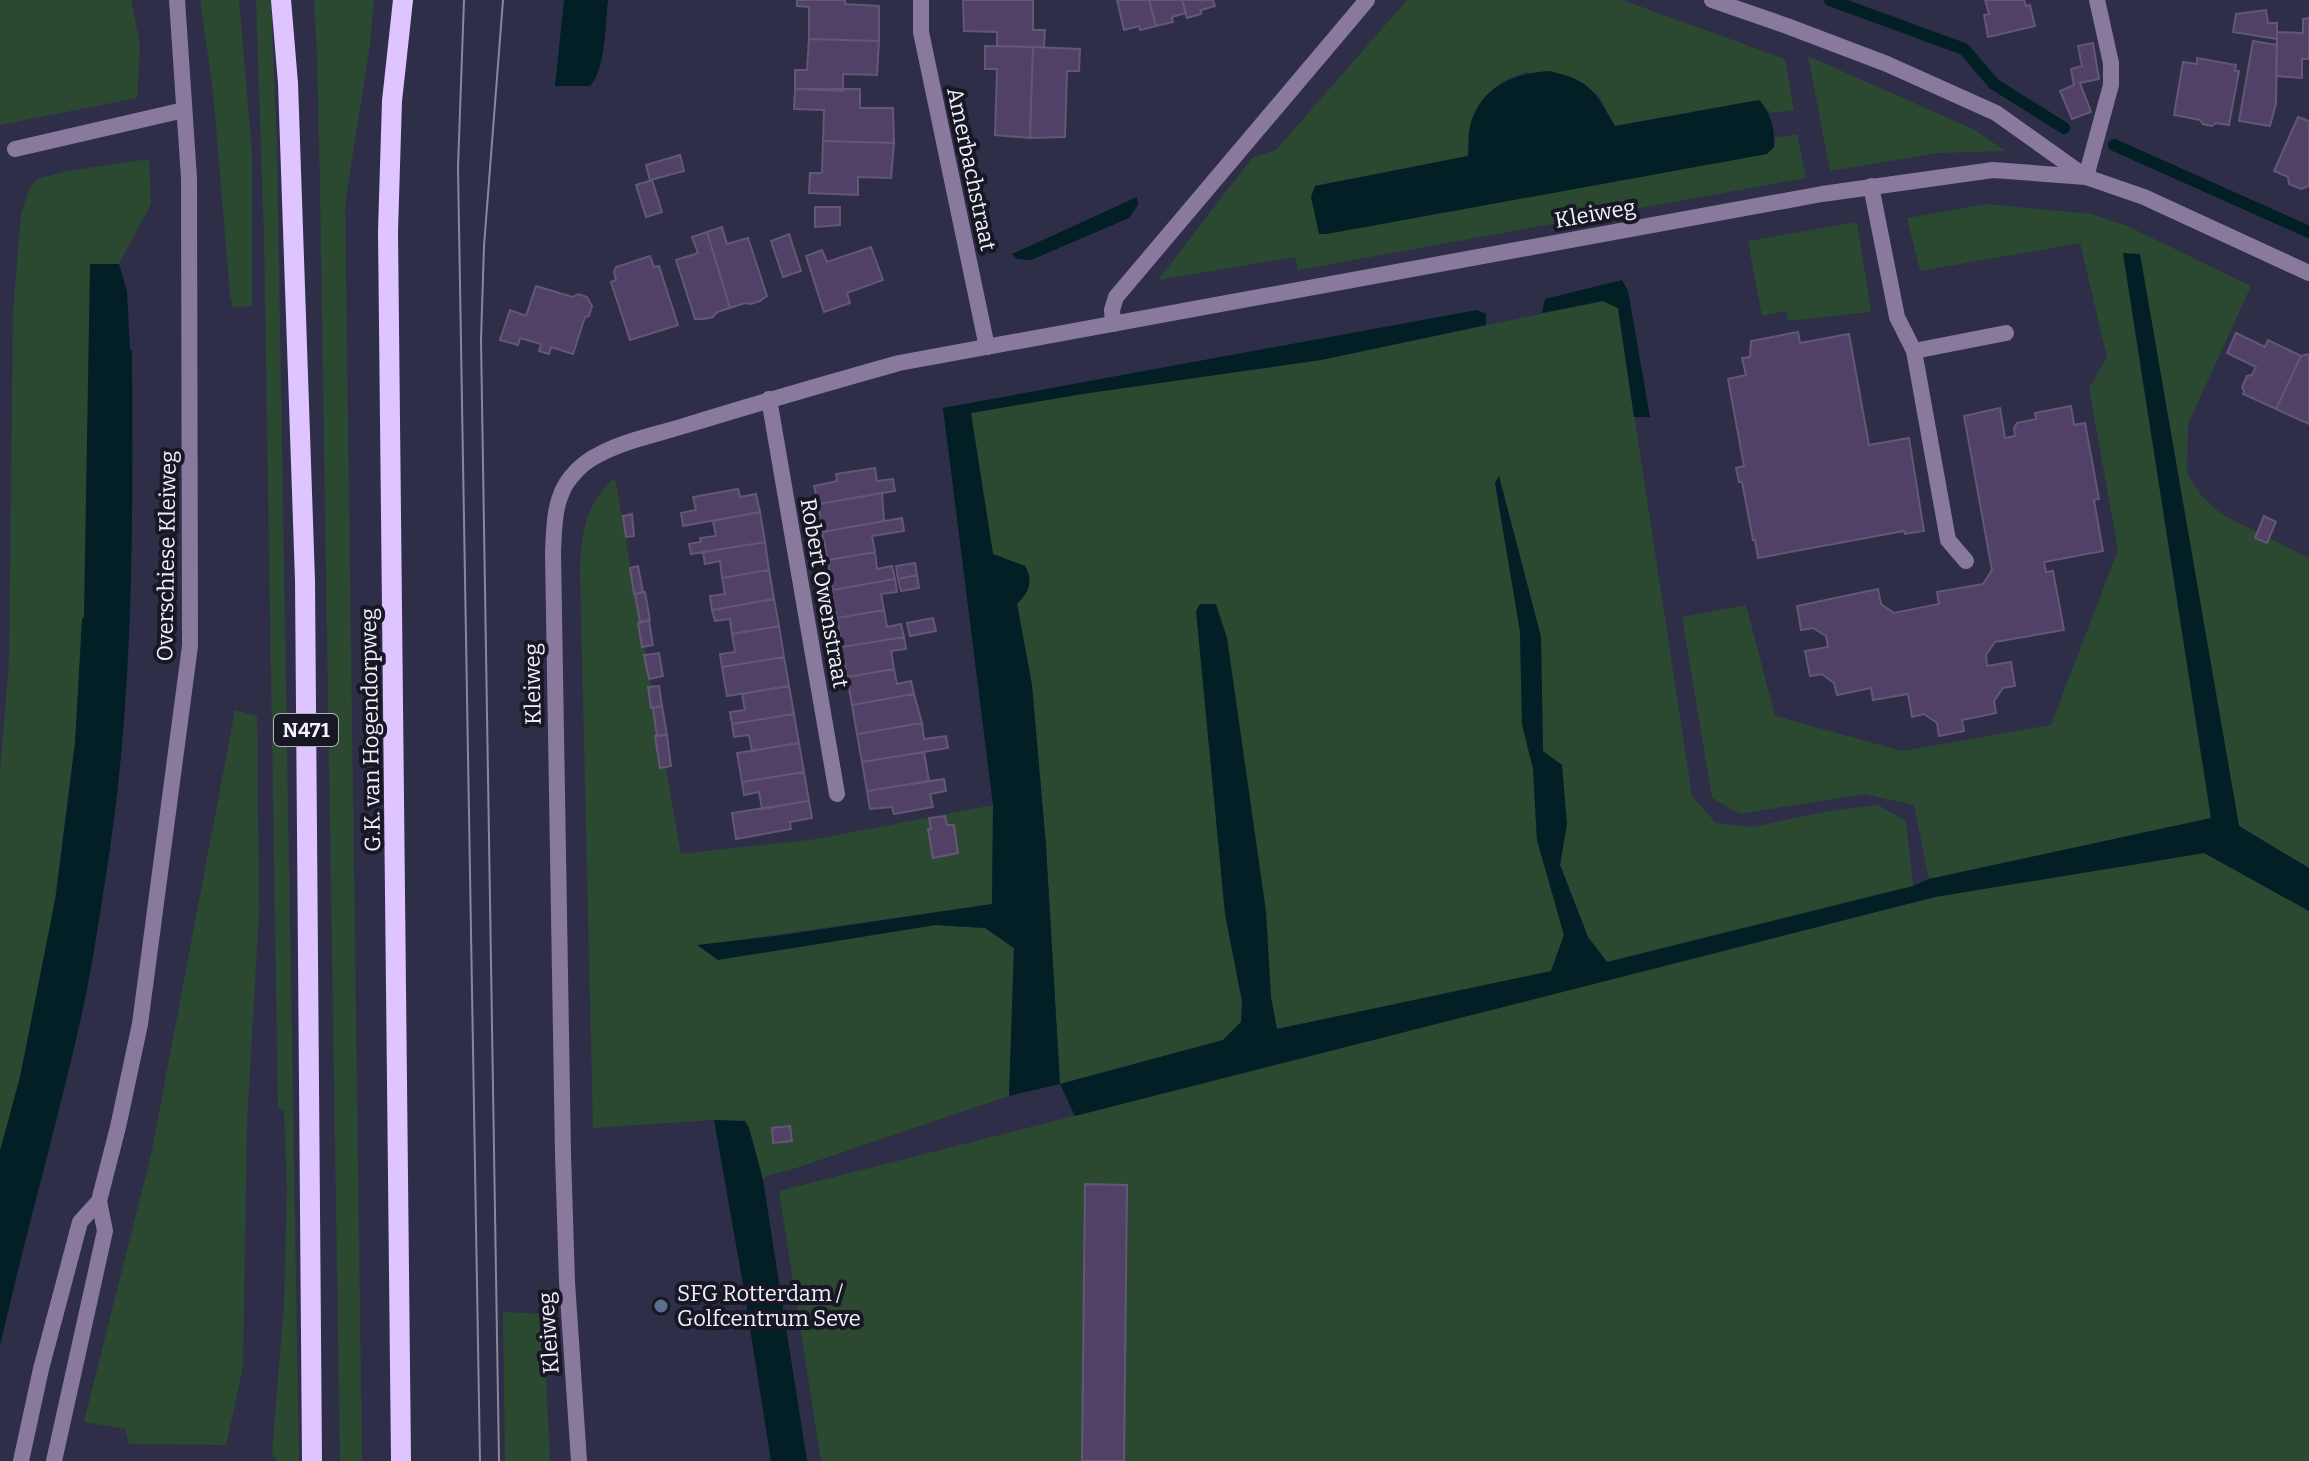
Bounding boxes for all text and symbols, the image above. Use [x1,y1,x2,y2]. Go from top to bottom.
street label: Amerbachstraat [941,85,1002,253]
street label: Kleiweg [1553,193,1638,234]
street label: Overschiese Kleiweg [151,450,182,662]
street label: Robert Owenstraat [795,496,854,690]
street label: G.K. van Hogendorpweg [355,608,386,852]
street label: Kleiweg [518,643,547,725]
road number: N471 [274,714,338,746]
place label: SFG Rotterdam / Golfcentrum Seve [677,1280,861,1332]
street label: Kleiweg [532,1291,565,1375]
marker: SFG Rotterdam / Golfcentrum Seve [652,1297,670,1315]

